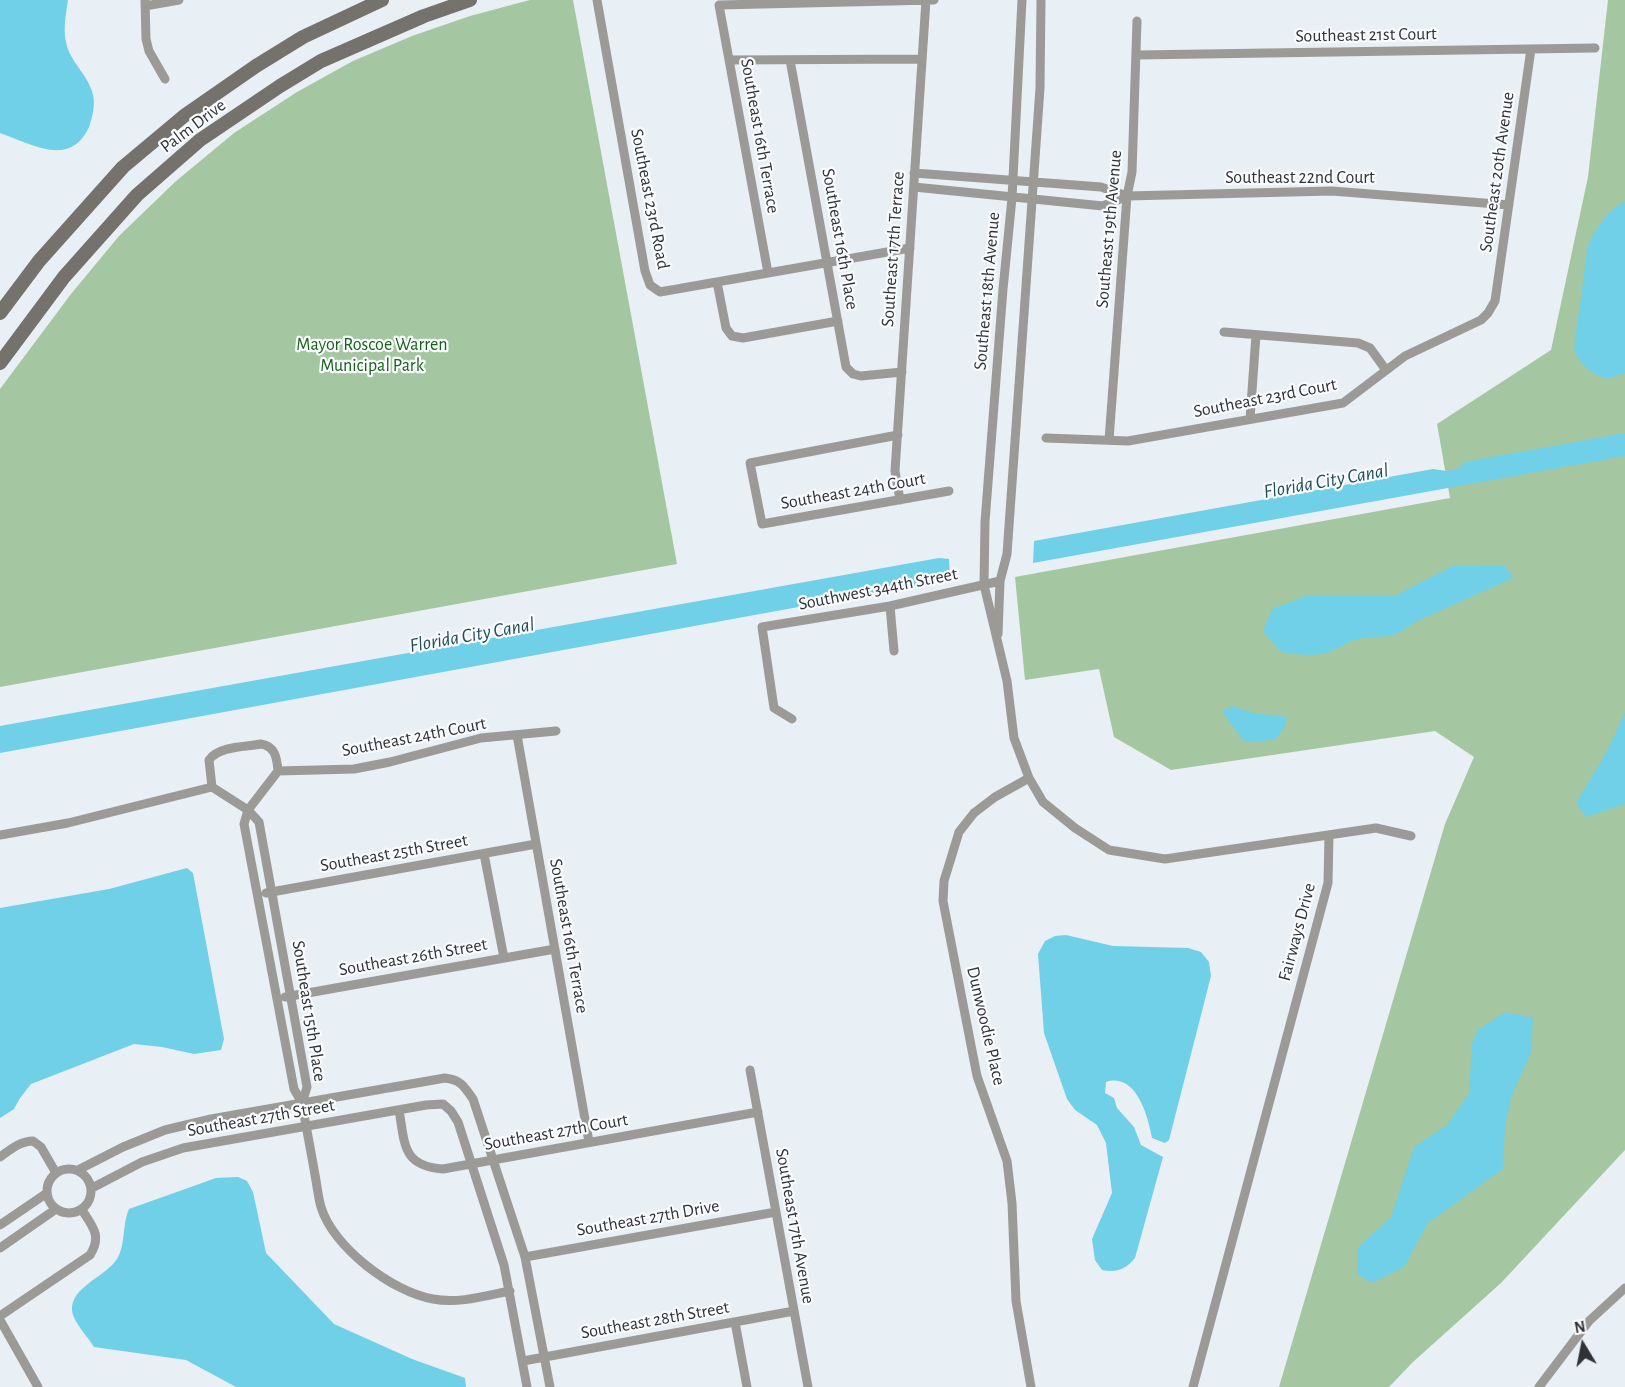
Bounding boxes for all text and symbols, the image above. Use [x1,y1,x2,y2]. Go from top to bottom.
street label: Southeast 21st Court [1295,23,1437,47]
street label: Southeast 16th Terrace [736,57,784,215]
street label: Southeast 20th Avenue [1475,91,1519,253]
street label: Palm Drive [156,94,230,158]
street label: Southeast 23rd Road [626,127,674,271]
street label: Southeast 19th Avenue [1091,149,1127,309]
street label: Southeast 16th Place [817,167,863,311]
street label: Southeast 22nd Court [1225,167,1375,189]
street label: Southeast 17th Terrace [877,170,909,328]
street label: Southeast 18th Avenue [969,211,1005,371]
park label: Mayor Roscoe Warren Municipal Park [296,334,448,376]
street label: Southeast 23rd Court [1192,374,1338,422]
water label: Florida City Canal [1262,458,1390,504]
street label: Southeast 24th Court [779,468,927,514]
street label: Southwest 344th Street [797,563,959,615]
water label: Florida City Canal [408,612,536,658]
street label: Southeast 24th Court [340,712,488,762]
street label: Southeast 25th Street [319,829,469,877]
street label: Southeast 16th Terrace [545,857,593,1015]
street label: Fairways Drive [1274,881,1320,983]
street label: Southeast 26th Street [337,933,489,981]
street label: Southeast 15th Place [287,939,331,1083]
street label: Dunwoodie Place [962,964,1010,1088]
street label: Southeast 27th Street [186,1094,336,1142]
street label: Southeast 27th Court [483,1109,629,1155]
street label: Southeast 17th Avenue [771,1147,819,1305]
street label: Southeast 27th Drive [575,1195,721,1241]
street label: Southeast 28th Street [579,1296,731,1344]
north arrow [1553,1315,1613,1375]
text: N [1573,1318,1587,1336]

